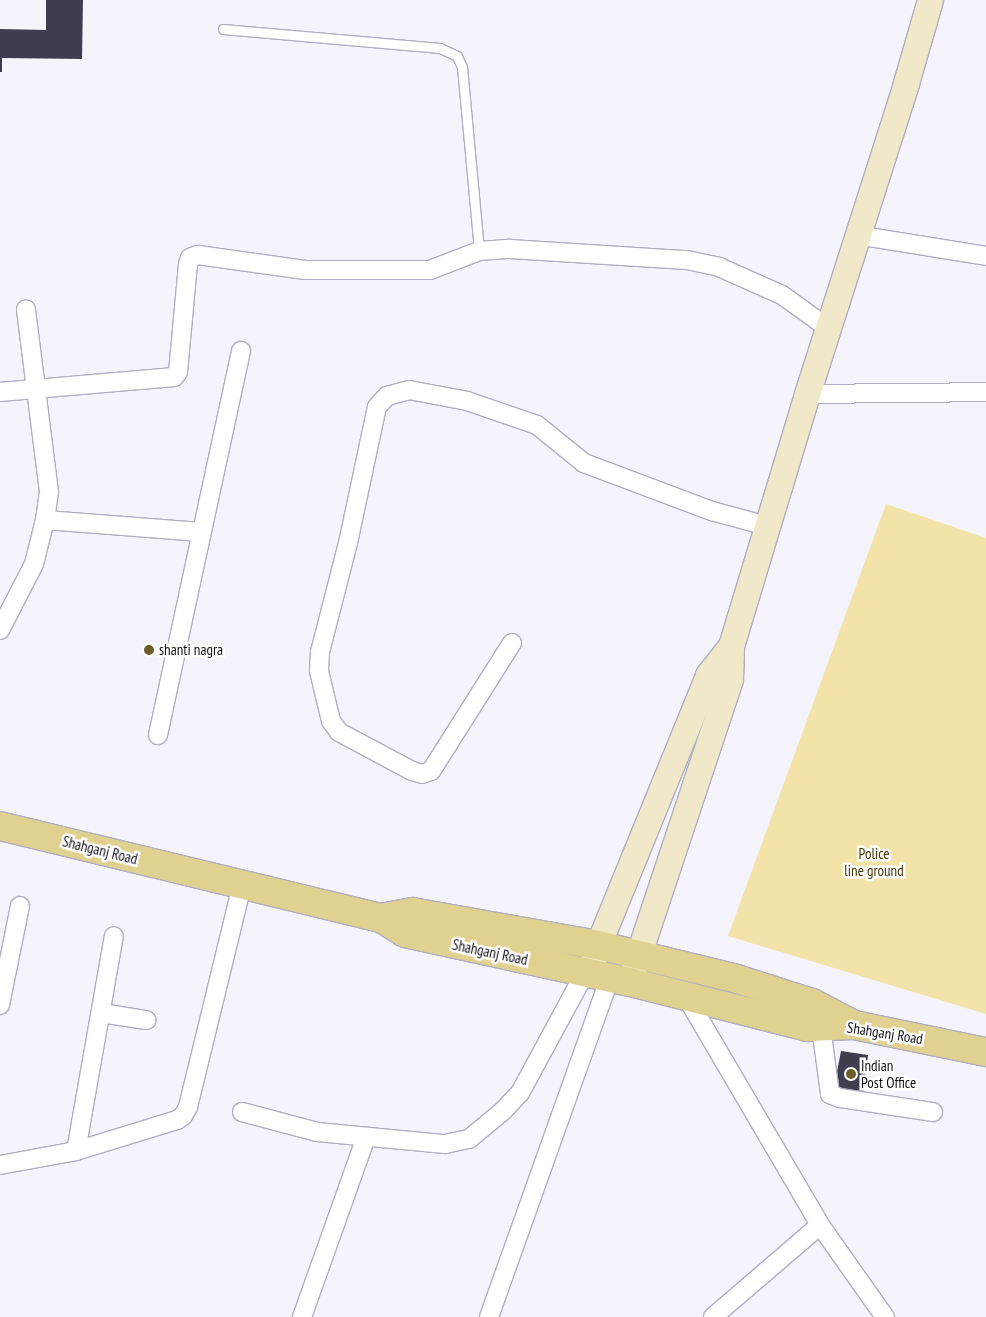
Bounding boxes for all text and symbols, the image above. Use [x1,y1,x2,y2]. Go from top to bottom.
place label: shanti nagra [159,641,223,659]
marker: shanti nagra [143,644,155,656]
street label: Shahganj Road [61,832,139,868]
park label: Police line ground [844,844,904,879]
street label: Shahganj Road [451,935,529,969]
street label: Shahganj Road [846,1018,924,1048]
place label: Indian Post Office [861,1056,916,1091]
marker: Indian Post Office [845,1068,857,1080]

